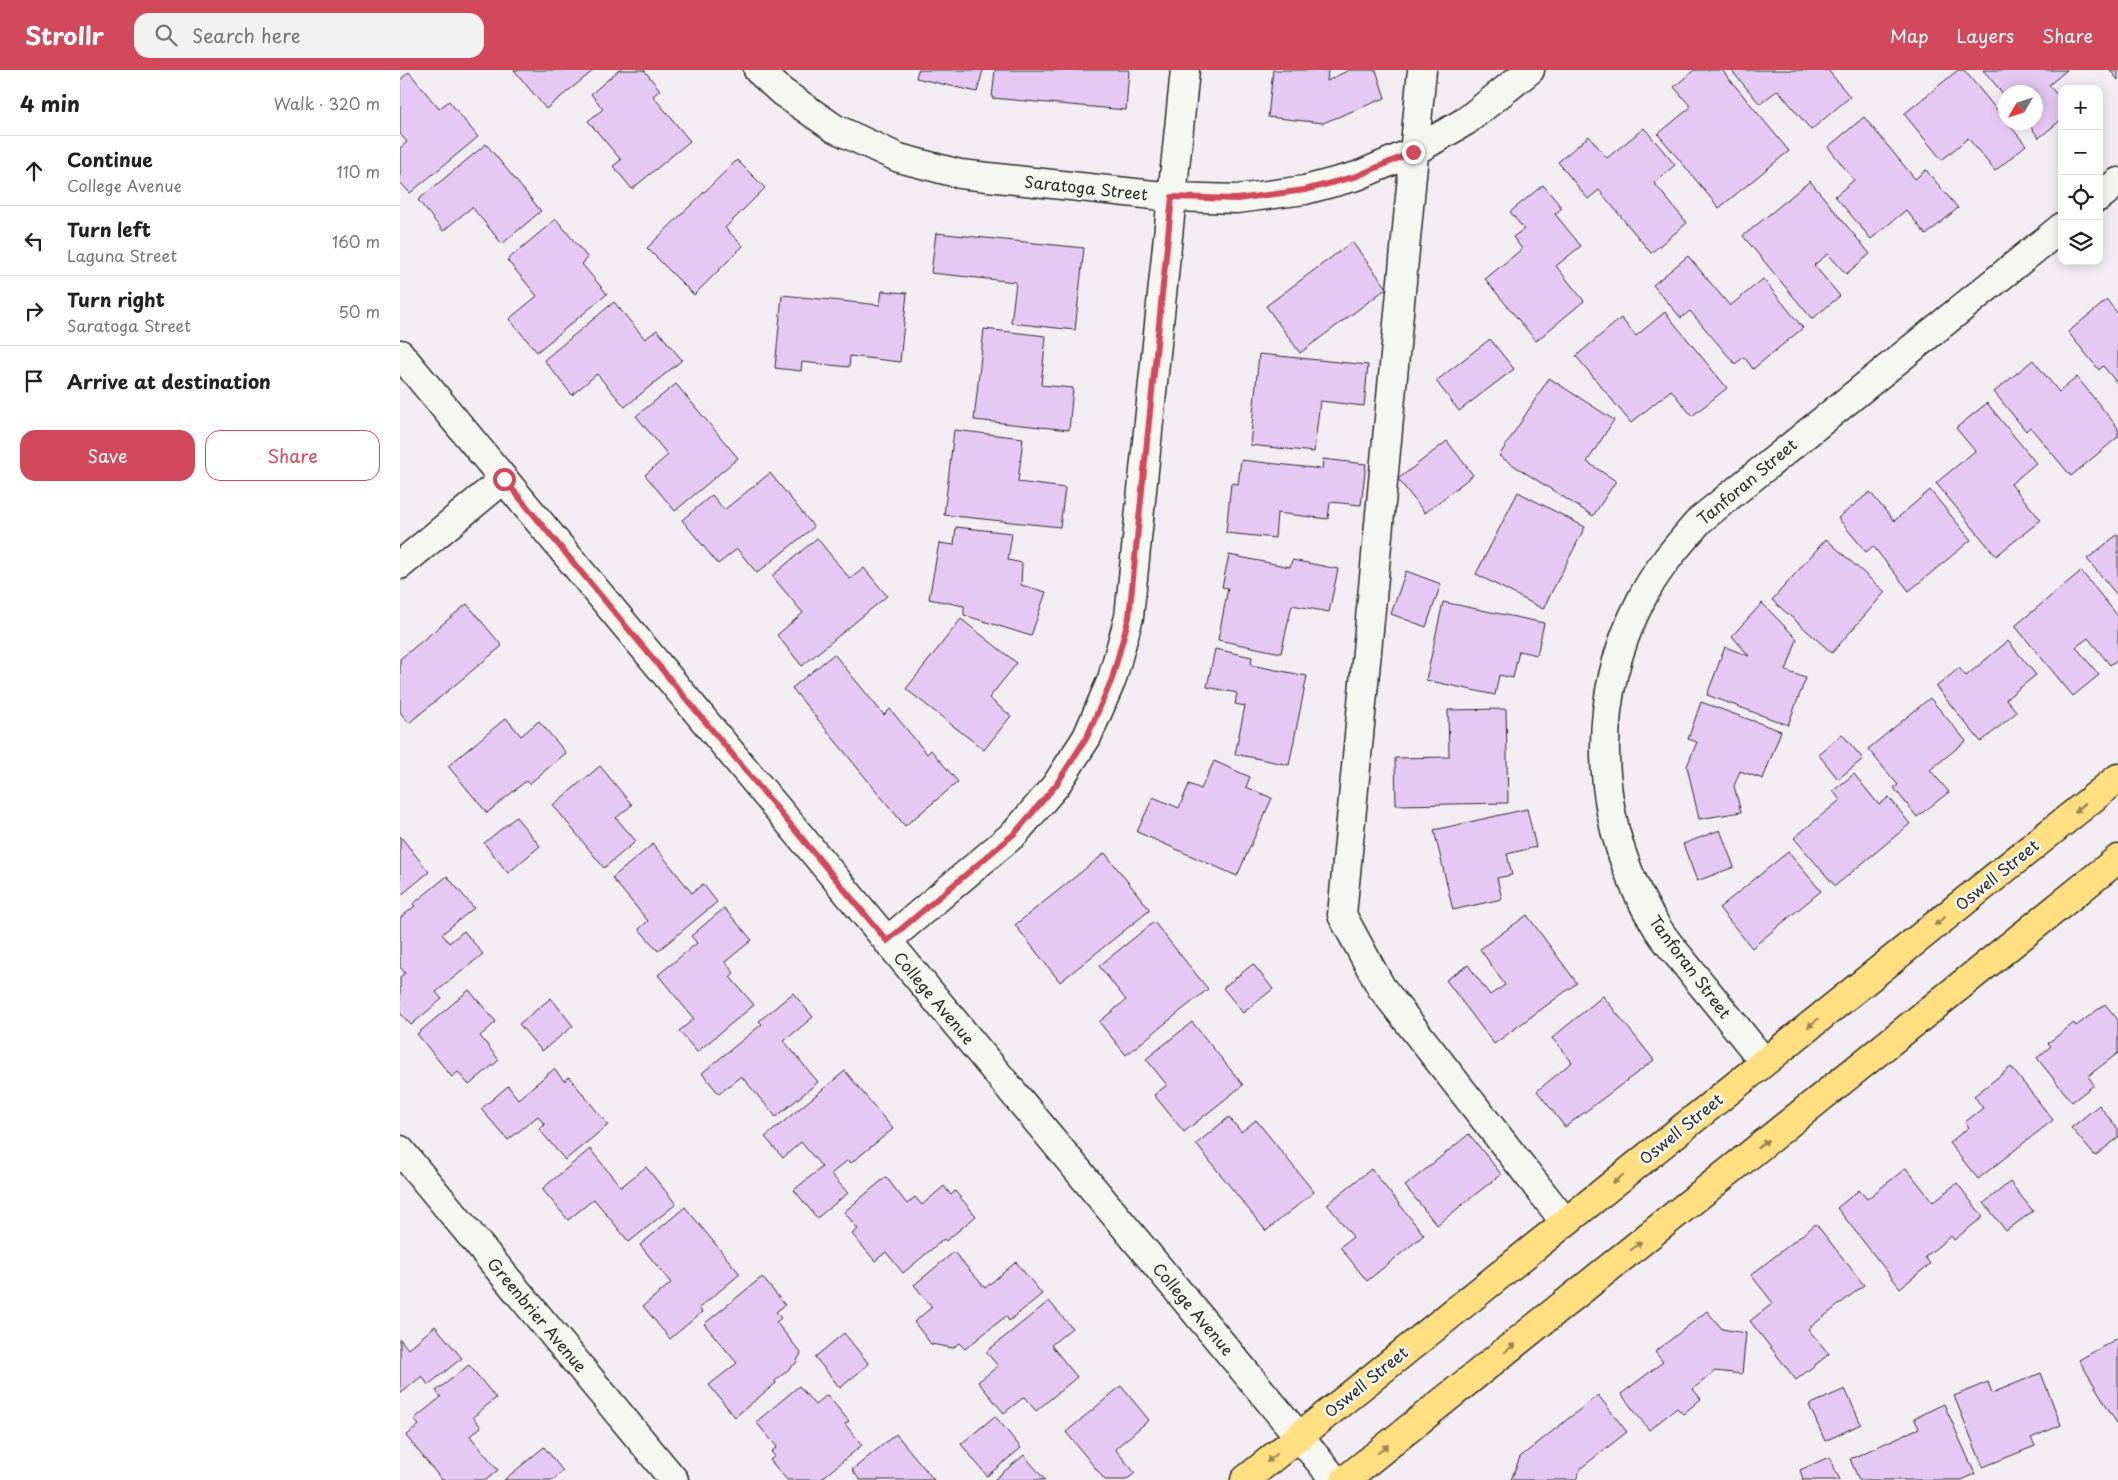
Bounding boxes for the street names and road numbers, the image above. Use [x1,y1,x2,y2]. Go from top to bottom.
street label: Saratoga Street [1023,169,1149,205]
street label: Tanforan Street [1691,432,1802,530]
street label: Oswell Street [1949,833,2044,916]
street label: Tanforan Street [1644,910,1738,1023]
street label: College Avenue [889,946,981,1049]
street label: Oswell Street [1633,1087,1728,1170]
street label: Greenbrier Avenue [482,1252,593,1377]
street label: College Avenue [1148,1257,1240,1360]
street label: Oswell Street [1318,1340,1413,1423]

